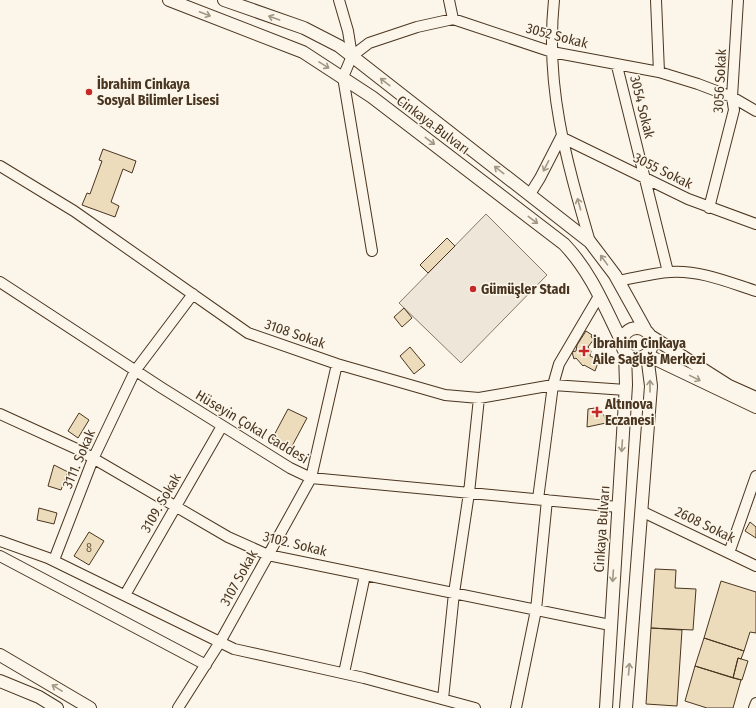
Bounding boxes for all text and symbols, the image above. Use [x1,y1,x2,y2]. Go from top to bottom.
one-way arrow [199,11,211,19]
one-way arrow [268,13,280,21]
street label: 3052 Sokak [524,20,590,53]
street label: 3056 Sokak [710,48,730,114]
one-way arrow [319,61,330,69]
street label: 3054 Sokak [626,74,658,141]
place label: İbrahim Cinkaya Sosyal Bilimler Lisesi [97,75,220,109]
one-way arrow [379,78,390,86]
marker: İbrahim Cinkaya Sosyal Bilimler Lisesi [84,87,94,97]
street label: Cinkaya Bulvarı [393,92,473,158]
one-way arrow [424,137,435,145]
street label: 3055 Sokak [631,149,696,193]
one-way arrow [542,160,549,172]
one-way arrow [493,166,504,174]
one-way arrow [575,198,582,211]
one-way arrow [528,215,539,224]
one-way arrow [599,255,608,266]
place label: Gümüşler Stadı [481,281,570,299]
marker: Gümüşler Stadı [468,284,478,294]
street label: 3108 Sokak [262,316,328,352]
place label: İbrahim Cinkaya Aile Sağlığı Merkezi [592,334,706,368]
marker: İbrahim Cinkaya Aile Sağlığı Merkezi [578,345,590,357]
one-way arrow [689,375,701,382]
one-way arrow [646,380,654,393]
street label: Hüseyin Çokal Caddesi [193,387,311,467]
place label: Altınova Eczanesi [604,396,655,429]
marker: Altınova Eczanesi [592,407,602,417]
street label: 3111. Sokak [59,427,99,491]
one-way arrow [619,439,626,452]
street label: 3109. Sokak [137,470,185,536]
street label: Cinkaya Bulvarı [590,485,614,573]
street label: 2608 Sokak [672,503,738,547]
street label: 3102. Sokak [261,528,329,560]
house number: 8 [86,541,92,555]
street label: 3107 Sokak [217,547,262,609]
one-way arrow [610,569,617,582]
one-way arrow [625,663,632,676]
one-way arrow [52,684,63,692]

